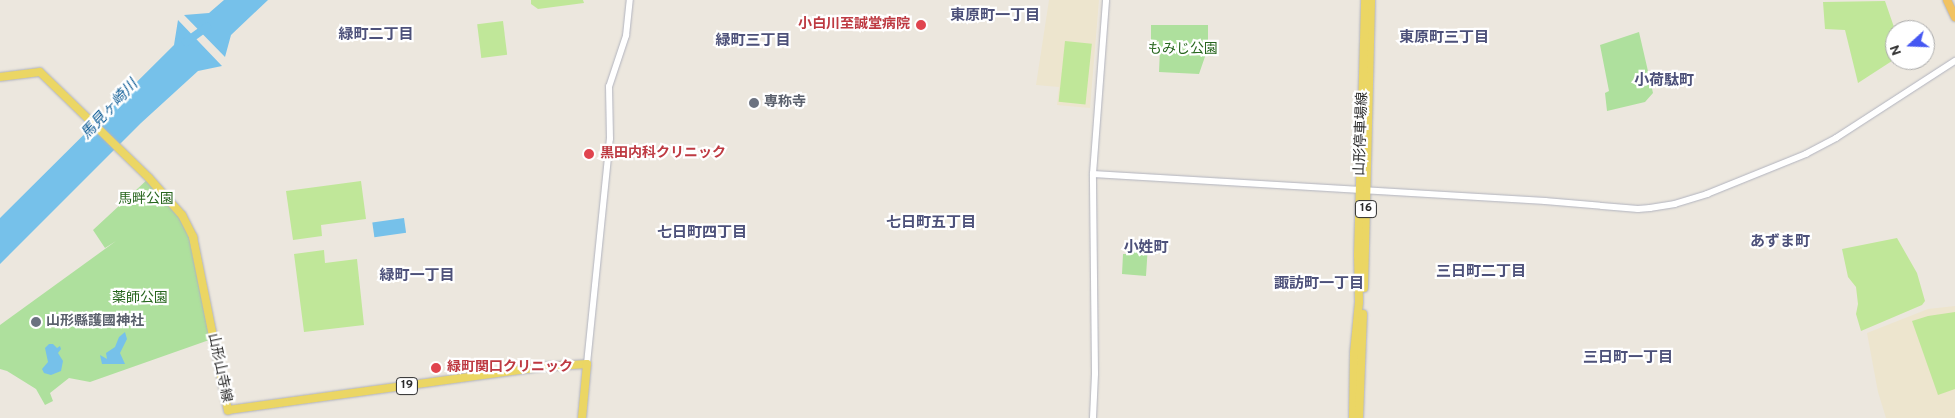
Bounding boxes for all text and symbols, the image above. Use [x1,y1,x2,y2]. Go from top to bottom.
district label: 東原町一丁目 [950,8,1040,26]
place label: 小白川至誠堂病院 [798,17,910,33]
marker: 小白川至誠堂病院 [914,18,928,32]
north arrow [1885,20,1935,70]
district label: 緑町二丁目 [339,27,413,45]
district label: 東原町三丁目 [1399,30,1489,48]
district label: 緑町三丁目 [716,33,790,51]
park label: もみじ公園 [1148,42,1218,58]
text: N [1887,42,1906,58]
district label: 小荷駄町 [1634,73,1694,91]
water label: 馬見ヶ崎川 [78,76,142,144]
street label: 山形停車場線 [1352,92,1372,176]
place label: 専称寺 [764,95,806,111]
marker: 専称寺 [748,97,760,109]
place label: 黒田内科クリニック [600,146,726,162]
marker: 黒田内科クリニック [582,147,596,161]
park label: 馬畔公園 [118,192,174,208]
road number: 16 [1355,200,1377,218]
district label: 七日町五丁目 [886,215,976,233]
district label: 七日町四丁目 [657,225,747,243]
district label: あずま町 [1750,234,1810,252]
district label: 小姓町 [1124,240,1168,258]
district label: 三日町二丁目 [1436,264,1526,282]
district label: 緑町一丁目 [380,268,454,286]
district label: 諏訪町一丁目 [1274,276,1364,294]
park label: 薬師公園 [112,291,168,307]
place label: 山形縣護國神社 [46,314,144,330]
marker: 山形縣護國神社 [30,316,42,328]
street label: 山形山寺線 [204,332,234,404]
district label: 三日町一丁目 [1583,350,1673,368]
place label: 緑町関口クリニック [447,360,573,376]
marker: 緑町関口クリニック [429,361,443,375]
road number: 19 [396,376,418,396]

